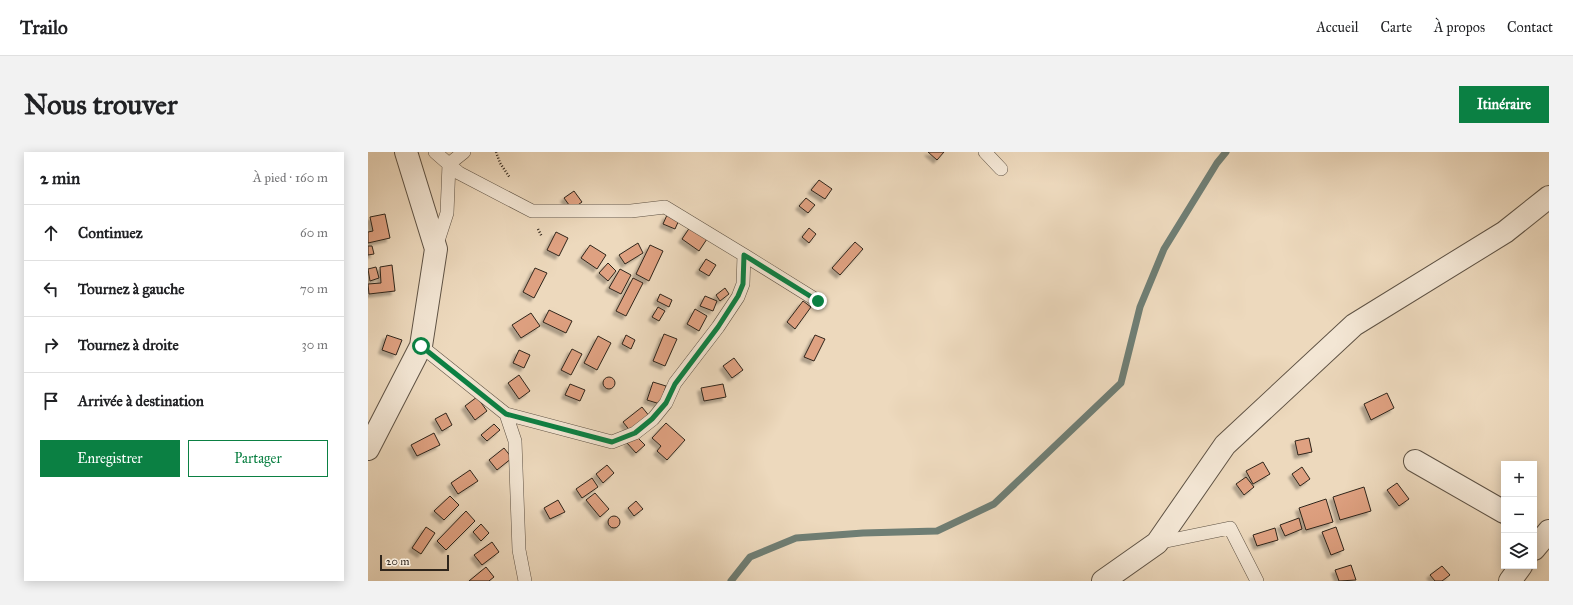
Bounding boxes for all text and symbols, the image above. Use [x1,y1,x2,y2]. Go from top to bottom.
text: Trailo [20,16,68,39]
text: Accueil [1316,19,1359,36]
text: Carte [1381,19,1412,36]
text: À propos [1434,19,1485,36]
text: Contact [1507,19,1553,36]
button: Itinéraire [1459,86,1549,123]
text: Nous trouver [24,87,177,122]
text: 2 min [40,168,80,189]
text: À pied · 160 m [253,170,328,186]
icon: ahead [40,222,62,244]
text: Continuez [78,224,143,242]
text: 60 m [300,225,328,241]
icon: left [40,278,62,300]
text: Tournez à gauche [78,280,185,298]
text: 70 m [300,281,328,297]
route end [809,292,827,310]
icon: right [40,334,62,356]
text: Tournez à droite [78,336,179,354]
text: 30 m [302,337,328,353]
route start [412,337,430,355]
icon: arrive [40,390,62,412]
text: Arrivée à destination [78,392,204,410]
button: Enregistrer [40,440,180,477]
button: Partager [188,440,328,477]
map controls [1501,461,1537,569]
button: + [1501,461,1537,497]
button: − [1501,497,1537,533]
button: layers [1501,533,1537,569]
scale bar [380,553,449,572]
text: 20 m [386,555,409,568]

